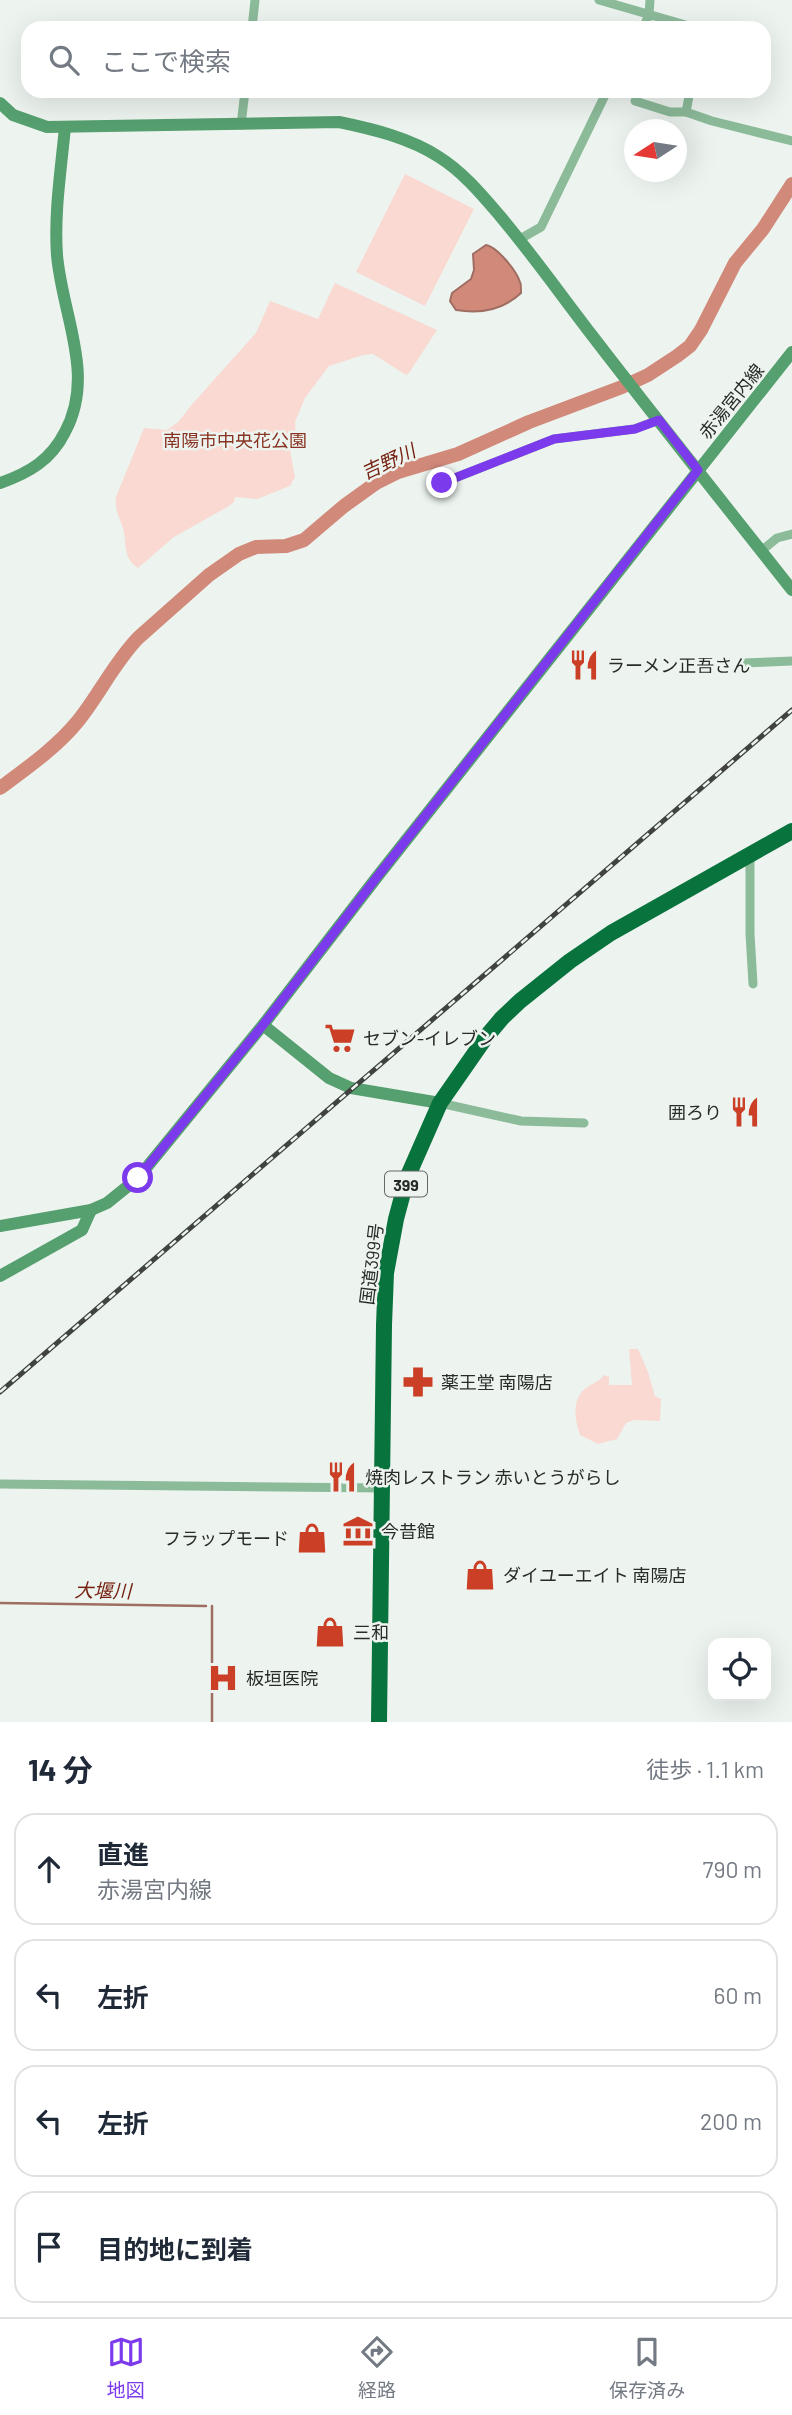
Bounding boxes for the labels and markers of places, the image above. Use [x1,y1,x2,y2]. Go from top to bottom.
restaurant icon: ラーメン正吾さん [567,648,601,682]
place label: ラーメン正吾さん [607,654,750,676]
supermarket icon: セブン-イレブン [323,1021,357,1055]
place label: セブン-イレブン [363,1027,496,1049]
restaurant icon: 囲ろり [728,1095,762,1129]
place label: 囲ろり [668,1101,722,1123]
pharmacy icon: 薬王堂 南陽店 [401,1365,435,1399]
place label: 薬王堂 南陽店 [441,1371,553,1393]
restaurant icon: 焼肉レストラン 赤いとうがらし [325,1460,359,1494]
place label: 焼肉レストラン 赤いとうがらし [365,1466,621,1488]
museum icon: 今昔館 [341,1514,375,1548]
place label: 今昔館 [381,1520,435,1542]
shop icon: フラップモード [295,1521,329,1555]
place label: フラップモード [163,1527,289,1549]
shop icon: ダイユーエイト 南陽店 [463,1558,497,1592]
place label: ダイユーエイト 南陽店 [503,1564,686,1586]
shop icon: 三和 [313,1615,347,1649]
place label: 三和 [353,1621,389,1643]
hospital icon: 板垣医院 [206,1661,240,1695]
place label: 板垣医院 [246,1667,318,1689]

